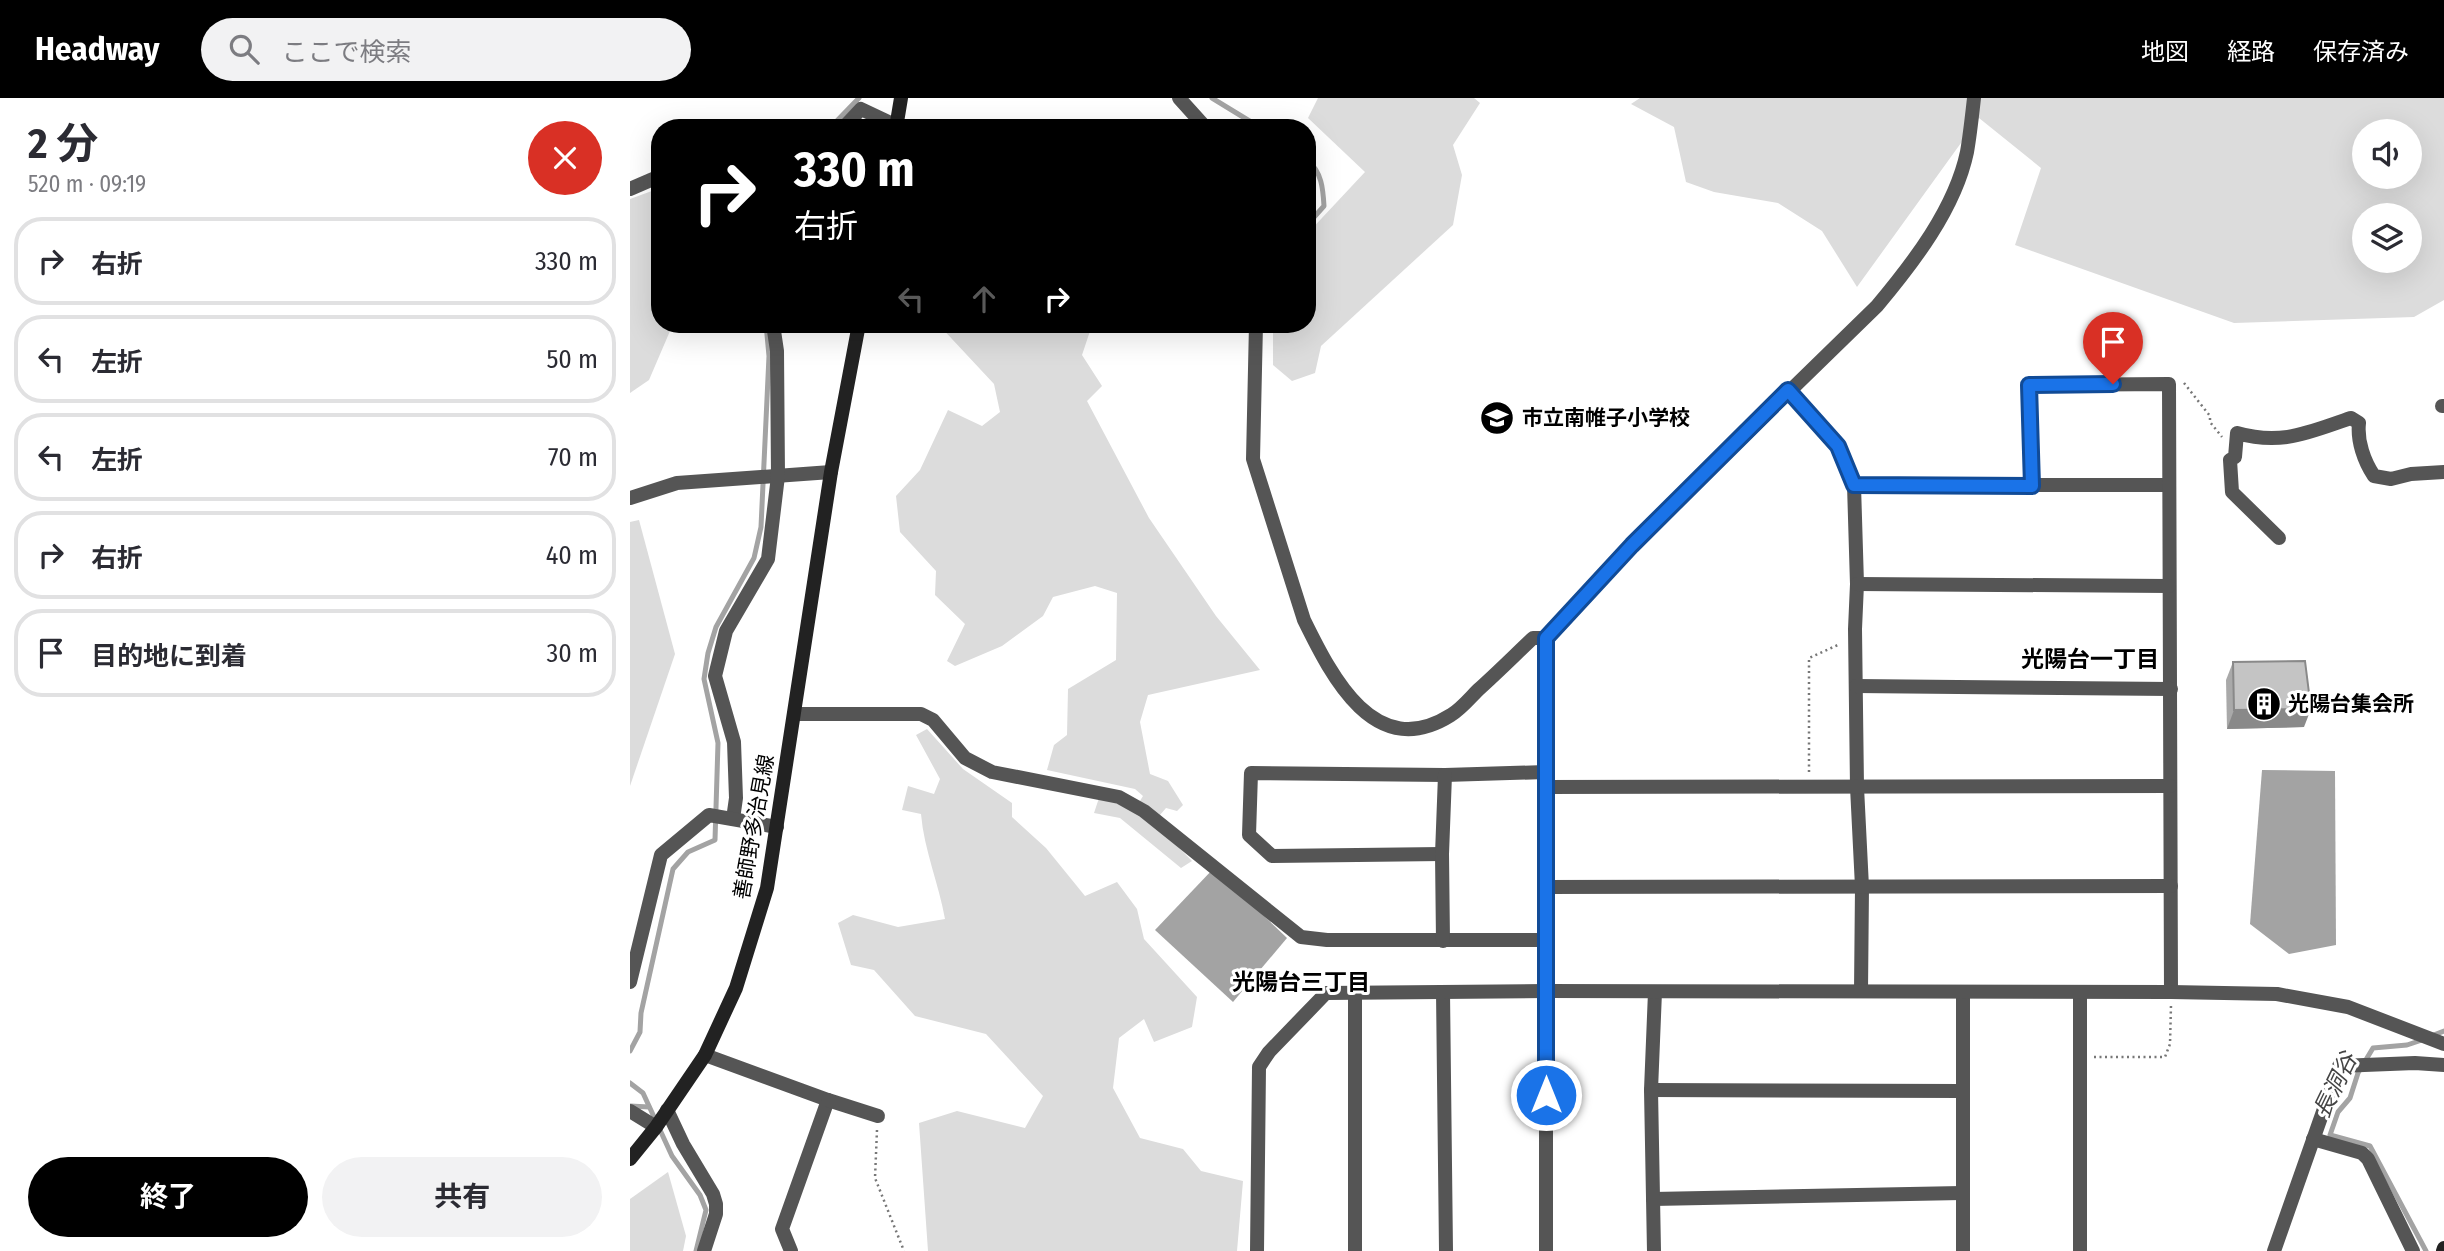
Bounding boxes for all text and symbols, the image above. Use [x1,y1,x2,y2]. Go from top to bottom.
search box [201,18,691,81]
text: Headway [35,29,159,69]
icon: search [225,30,263,68]
text: ここで検索 [281,37,412,68]
text: 地図 [2141,38,2189,66]
text: 経路 [2227,38,2275,66]
text: 保存済み [2313,38,2409,66]
text: 2 分 [28,119,98,169]
map controls [2352,119,2422,273]
button: sound [2352,119,2422,189]
button: close [528,121,602,195]
text: 330 m [794,140,915,199]
icon: right [679,147,770,238]
text: 520 m · 09:19 [28,170,146,198]
button: layers [2352,203,2422,273]
text: 右折 [794,207,858,245]
icon: right [32,242,70,280]
text: 330 m [535,246,598,277]
text: 右折 [91,249,143,280]
icon: left [892,280,930,318]
icon: ahead [965,280,1003,318]
icon: right [1038,280,1076,318]
pin [2083,312,2143,384]
icon: arrive [2094,323,2132,361]
icon: left [32,340,70,378]
text: 50 m [546,344,598,375]
text: 左折 [91,347,143,378]
school or university icon: 市立南帷子小学校 [1478,399,1516,437]
place label: 市立南帷子小学校 [1522,405,1690,431]
icon: left [32,438,70,476]
text: 70 m [548,442,598,473]
text: 左折 [91,445,143,476]
icon: right [32,536,70,574]
text: 40 m [546,540,598,571]
text: 右折 [91,543,143,574]
icon: arrive [32,634,70,672]
text: 30 m [547,638,598,669]
text: 目的地に到着 [91,641,247,672]
district label: 光陽台一丁目 [2021,645,2159,673]
building icon: 光陽台集会所 [2245,685,2283,723]
place label: 光陽台集会所 [2288,691,2414,717]
street label: 善師野多治見線 [728,752,780,902]
district label: 光陽台三丁目 [1232,968,1370,996]
water label: 長洞谷 [2307,1046,2364,1122]
position arrow [1509,1058,1583,1132]
button: 終了 [28,1157,308,1237]
button: 共有 [322,1157,602,1237]

